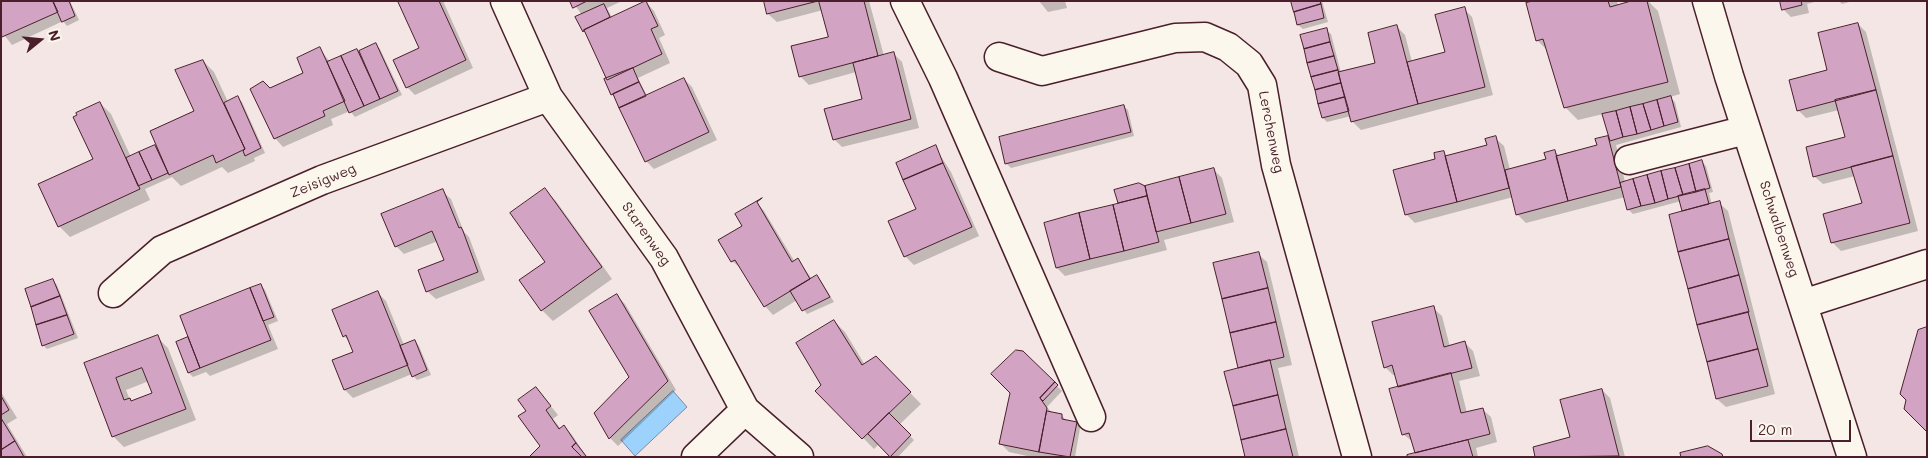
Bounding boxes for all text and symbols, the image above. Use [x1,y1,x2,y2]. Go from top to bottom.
north arrow [15,15,65,65]
text: N [44,28,65,43]
street label: Lerchenweg [1255,90,1287,174]
street label: Zeisigweg [288,160,358,202]
street label: Schwalbenweg [1756,179,1802,279]
street label: Starenweg [618,199,674,269]
scale bar [1753,410,1854,442]
text: 20 m [1758,419,1792,439]

